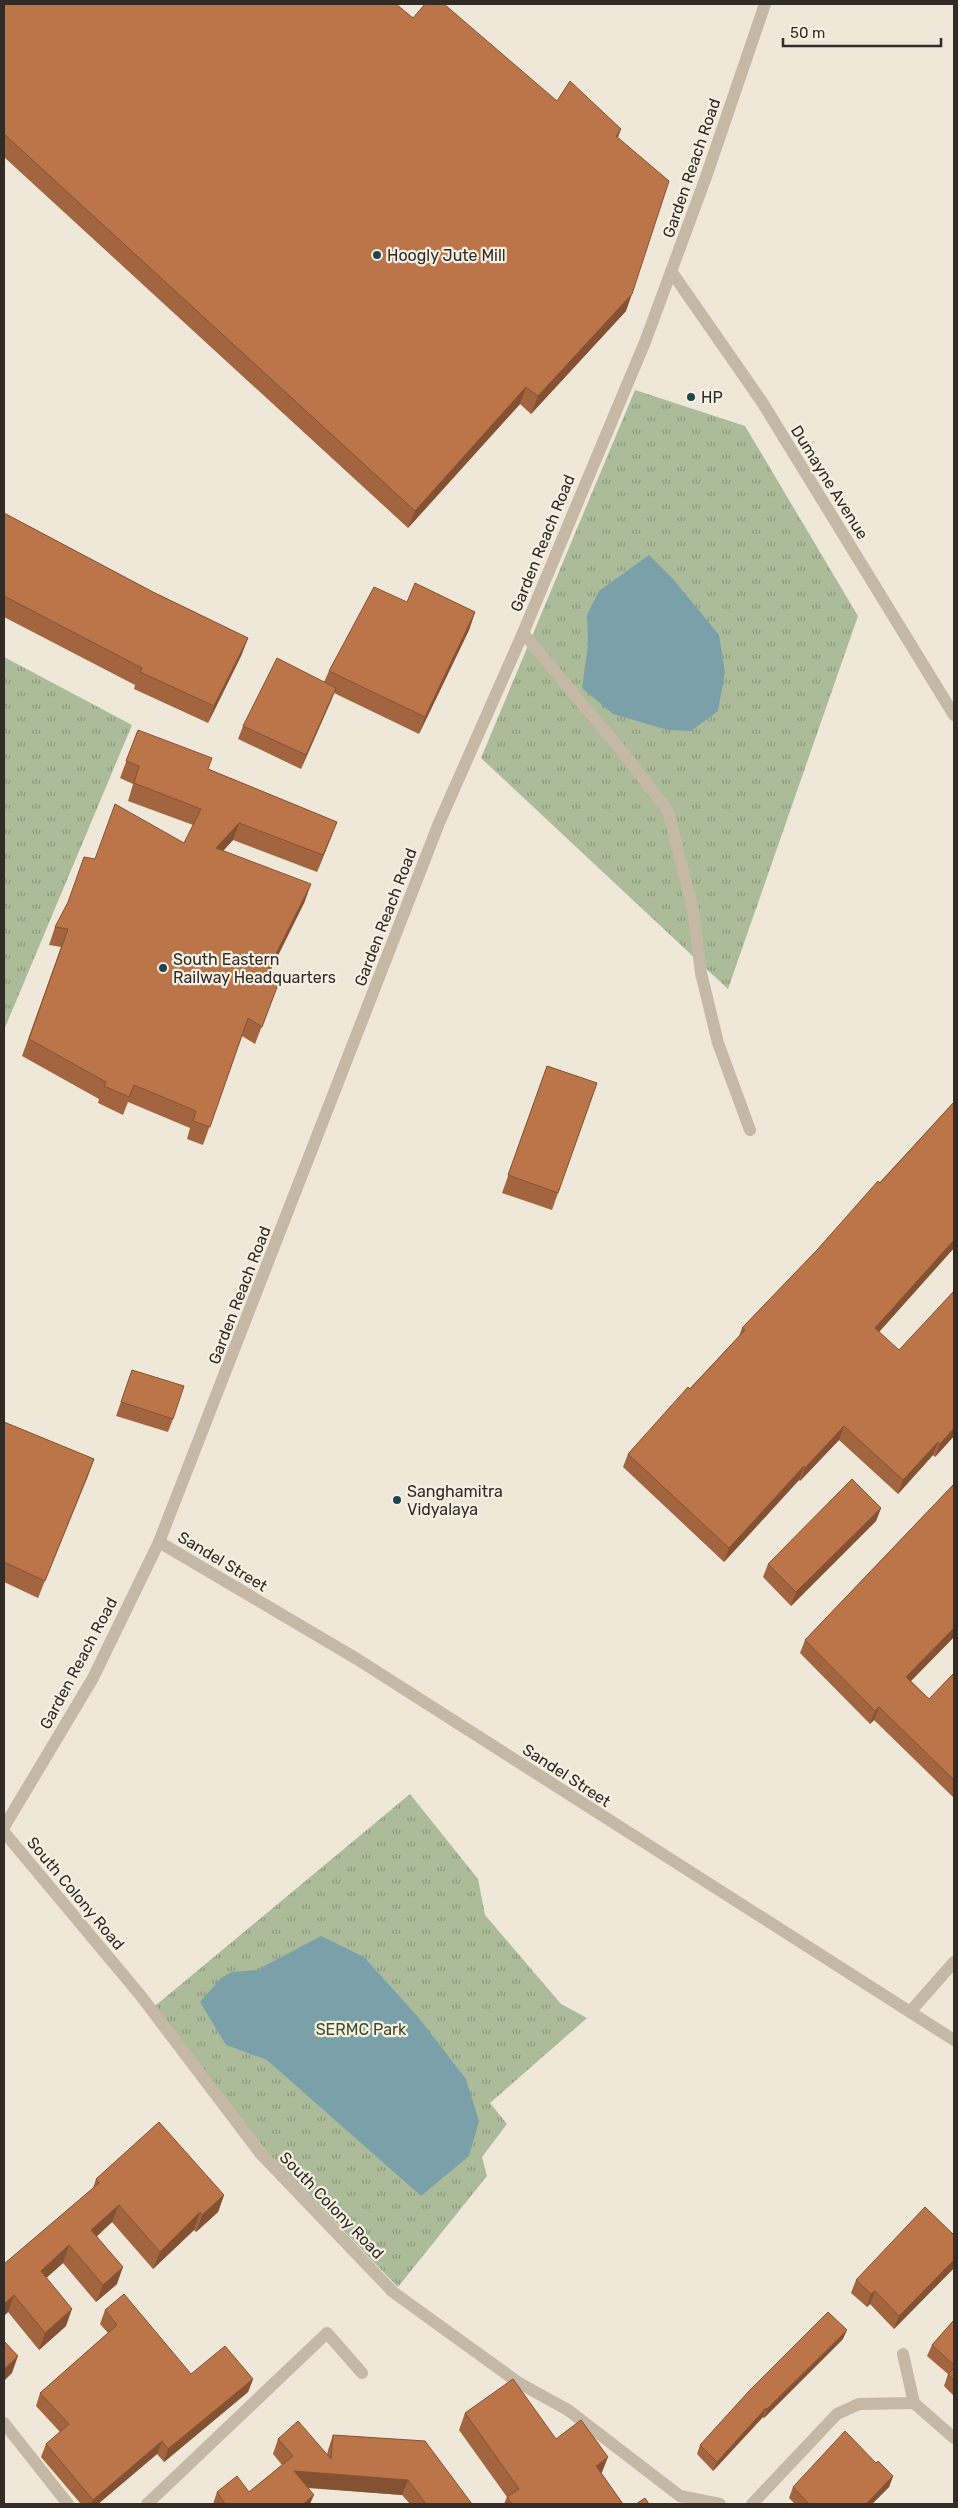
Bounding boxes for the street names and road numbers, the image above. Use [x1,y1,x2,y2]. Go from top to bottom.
street label: Garden Reach Road [659,96,724,240]
street label: Dumayne Avenue [787,422,872,543]
street label: Garden Reach Road [506,472,579,615]
street label: Garden Reach Road [350,845,421,989]
street label: Garden Reach Road [204,1223,275,1367]
street label: Sandel Street [175,1527,271,1596]
street label: Garden Reach Road [36,1594,121,1732]
street label: Sandel Street [519,1740,614,1811]
street label: South Colony Road [23,1833,128,1954]
street label: South Colony Road [276,2148,388,2263]

